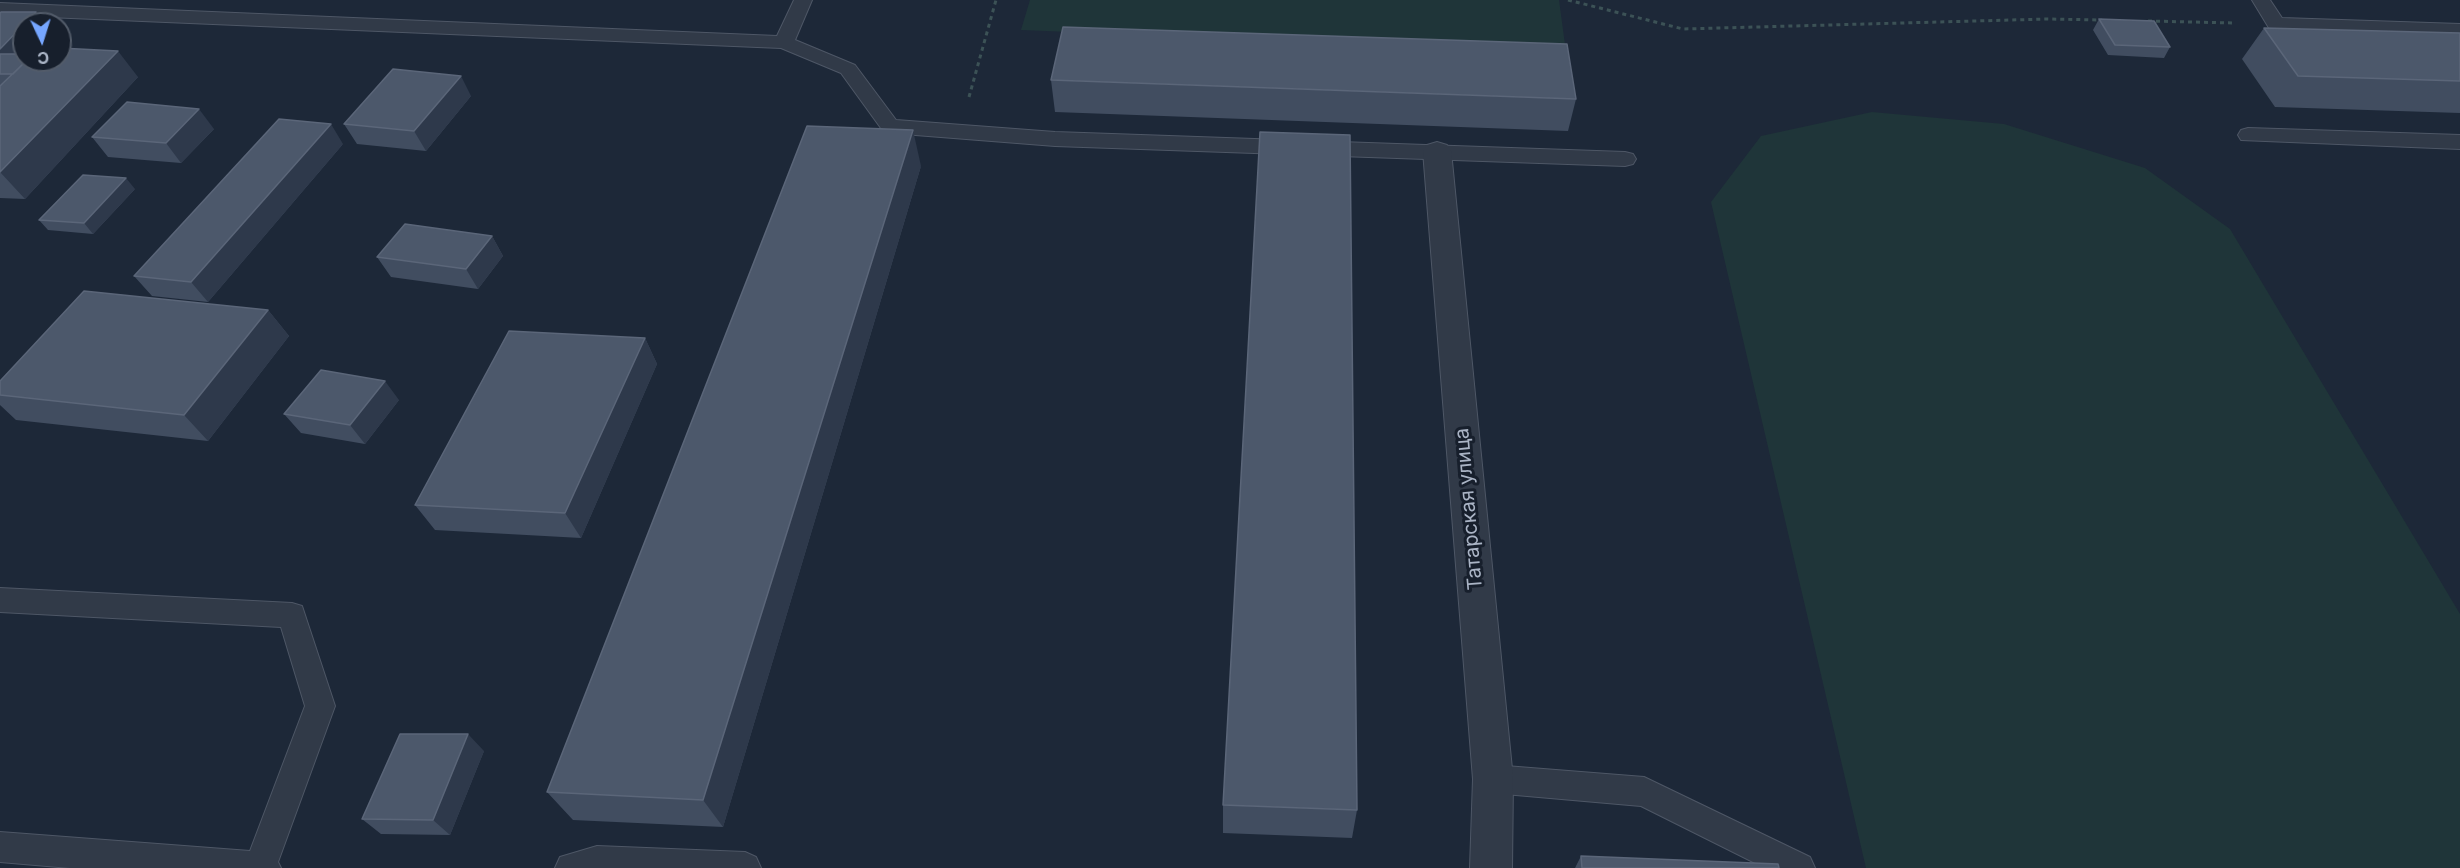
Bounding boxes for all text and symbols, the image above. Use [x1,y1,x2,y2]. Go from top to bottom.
north arrow [12,12,72,72]
text: С [37,48,50,68]
street label: Татарская улица [1450,427,1488,591]

